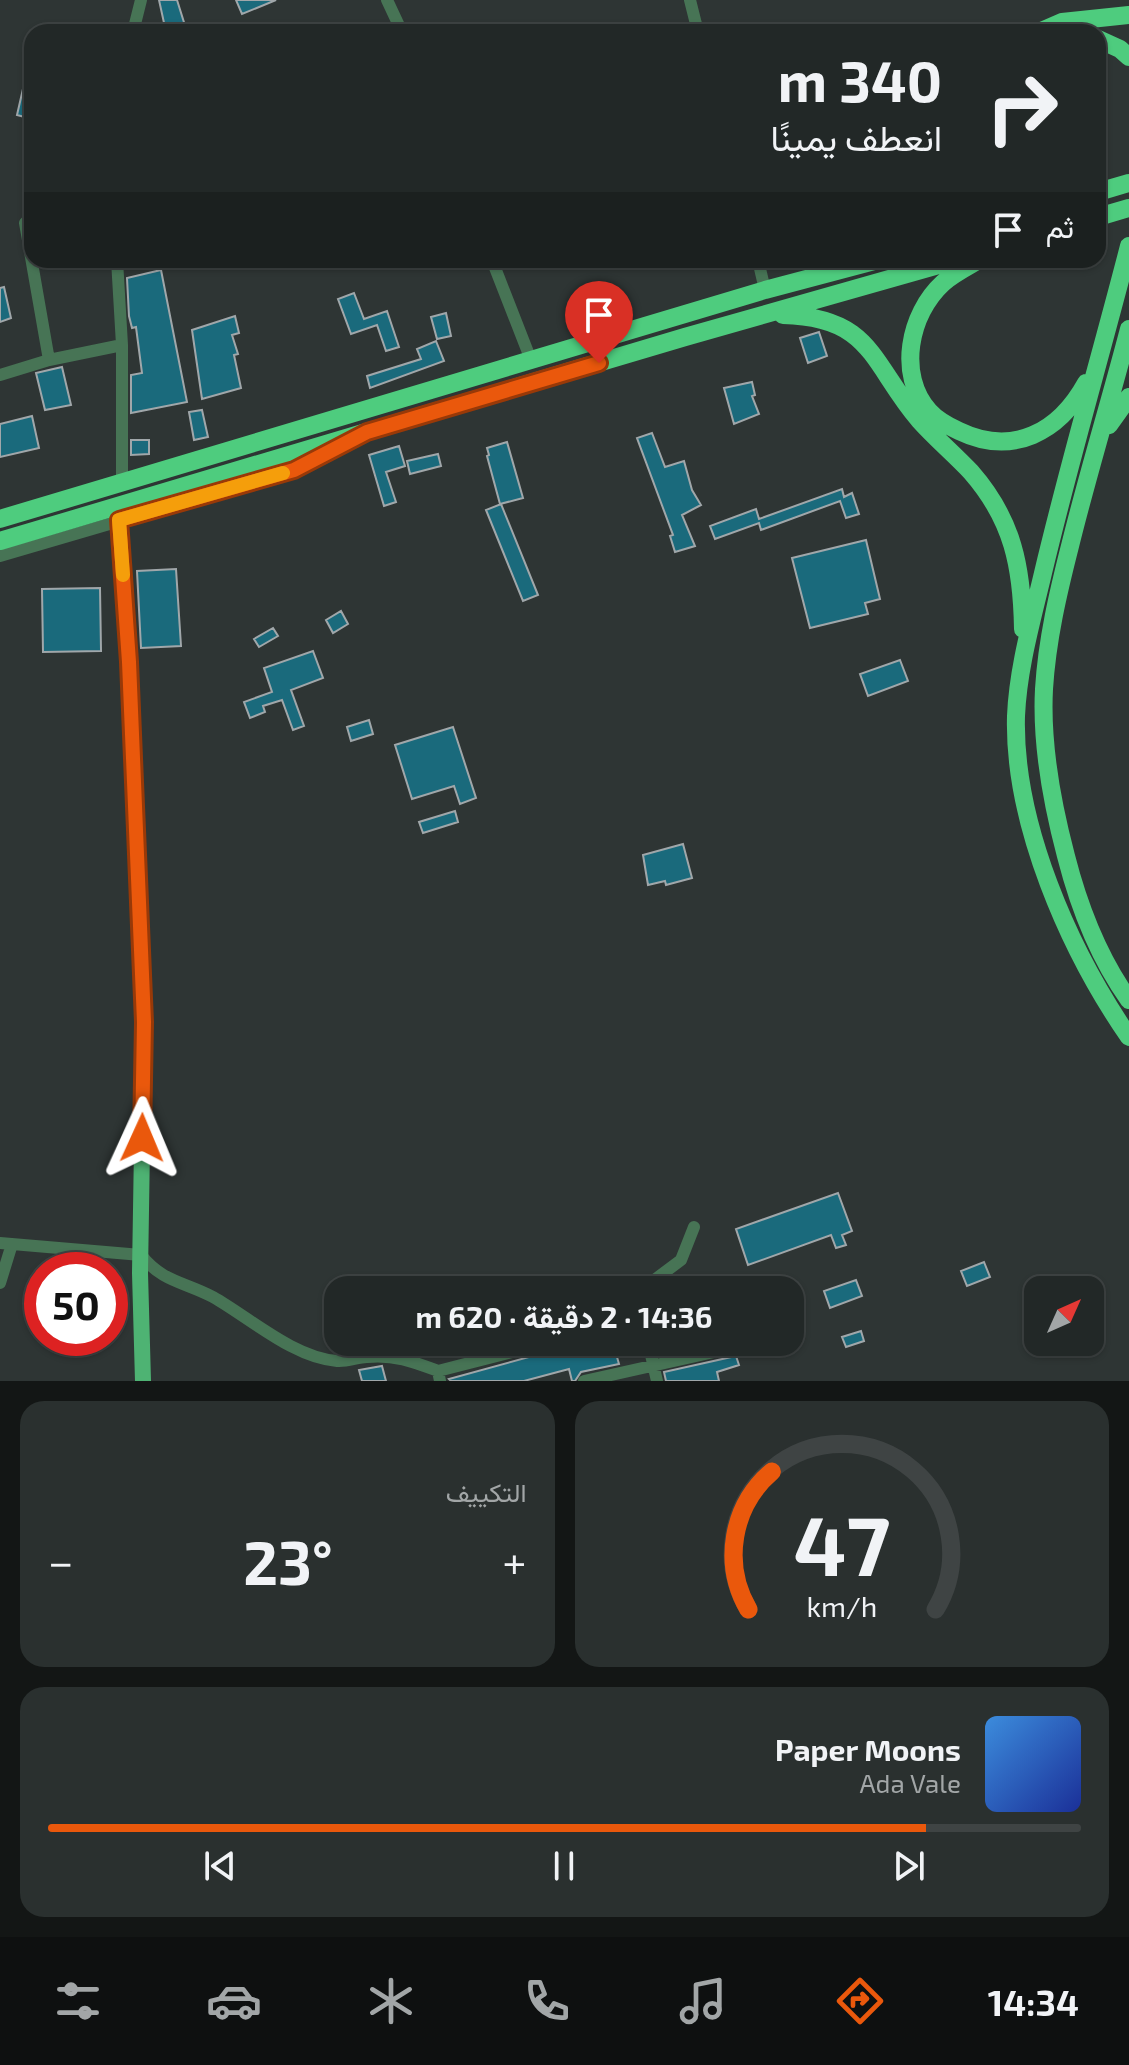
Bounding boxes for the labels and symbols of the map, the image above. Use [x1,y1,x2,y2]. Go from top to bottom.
pin [565,281,633,363]
position arrow [100,1096,184,1180]
speed limit sign: 50 [24,1252,128,1356]
north arrow [1024,1276,1104,1356]

